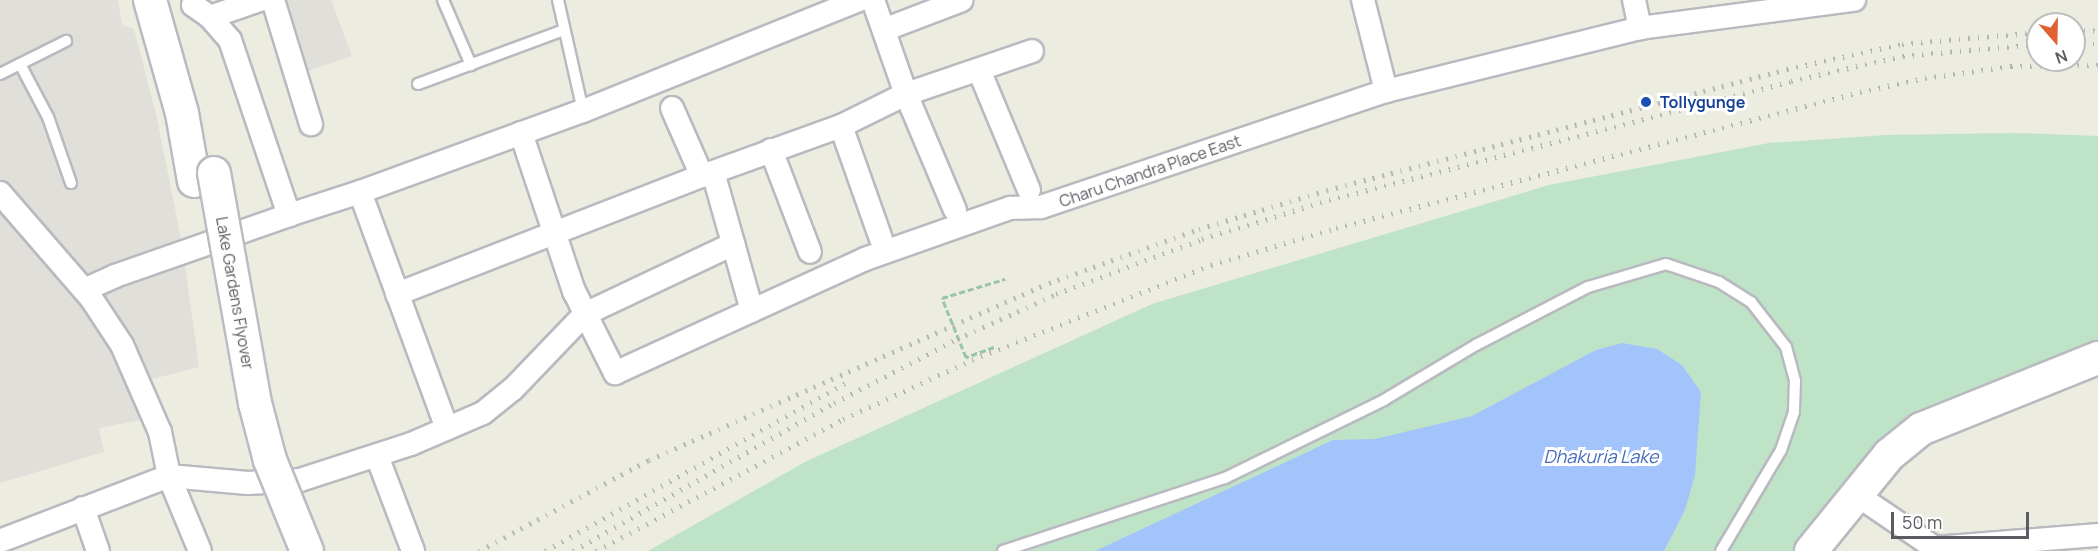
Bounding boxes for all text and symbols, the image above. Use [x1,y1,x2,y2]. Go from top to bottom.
north arrow [2026,12,2086,72]
text: N [2052,45,2071,69]
place label: Tollygunge [1660,92,1745,112]
marker: Tollygunge [1637,93,1655,111]
street label: Charu Chandra Place East [1057,131,1243,211]
street label: Lake Gardens Flyover [212,215,258,371]
water label: Dhakuria Lake [1543,445,1659,467]
scale bar [1894,500,2032,538]
text: 50 m [1902,510,1942,534]

